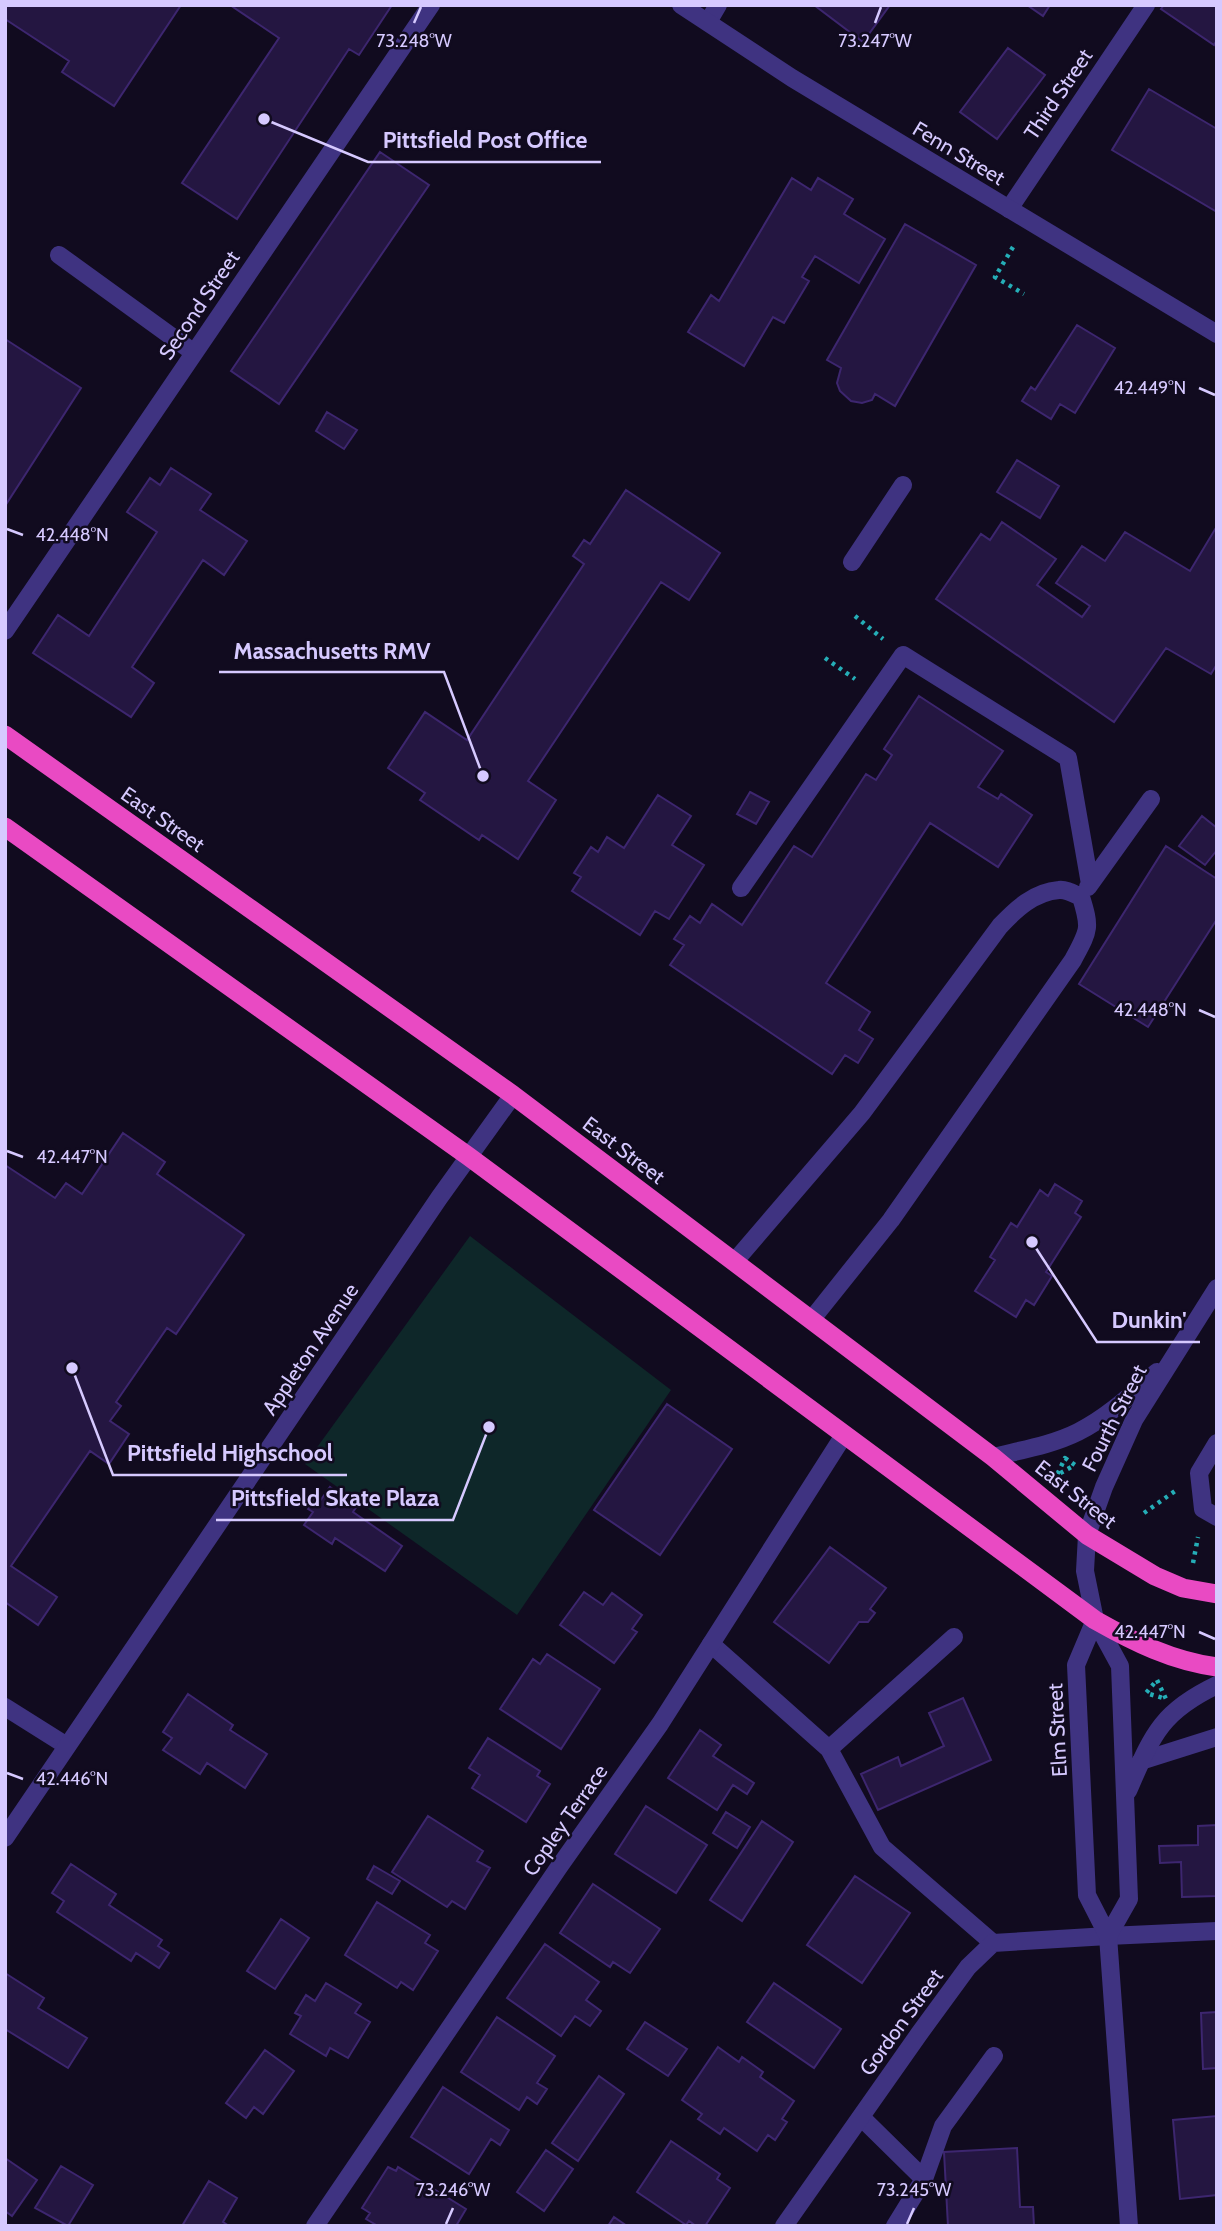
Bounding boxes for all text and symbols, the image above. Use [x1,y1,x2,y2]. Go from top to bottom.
text: 73.248°W [376,30,452,52]
text: 73.247°W [838,30,912,52]
street label: Third Street [1019,44,1097,144]
street label: Fenn Street [908,116,1010,190]
callout: Pittsfield Post Office [368,118,601,162]
text: Pittsfield Post Office [383,126,588,154]
street label: Second Street [153,246,245,364]
text: 42.449°N [1114,377,1186,399]
text: 42.448°N [35,524,109,546]
callout: Massachusetts RMV [219,628,444,672]
text: Massachusetts RMV [234,637,431,665]
street label: East Street [116,781,210,857]
text: 42.448°N [1113,999,1187,1021]
street label: East Street [578,1111,670,1189]
text: 42.447°N [36,1146,108,1168]
street label: Appleton Avenue [257,1278,363,1420]
callout: Dunkin' [1097,1298,1200,1342]
text: Dunkin' [1111,1306,1187,1334]
street label: Fourth Street [1076,1360,1152,1476]
callout: Pittsfield Highschool [113,1431,347,1475]
text: Pittsfield Highschool [127,1439,333,1467]
street label: East Street [1030,1455,1122,1533]
callout: Pittsfield Skate Plaza [216,1476,453,1520]
text: Pittsfield Skate Plaza [231,1484,440,1512]
text: 42.447°N [1114,1621,1186,1643]
street label: Elm Street [1042,1683,1072,1777]
street label: Copley Terrace [517,1759,613,1881]
text: 42.446°N [36,1768,108,1790]
street label: Gordon Street [854,1964,948,2080]
text: 73.246°W [416,2179,490,2201]
text: 73.245°W [877,2179,951,2201]

